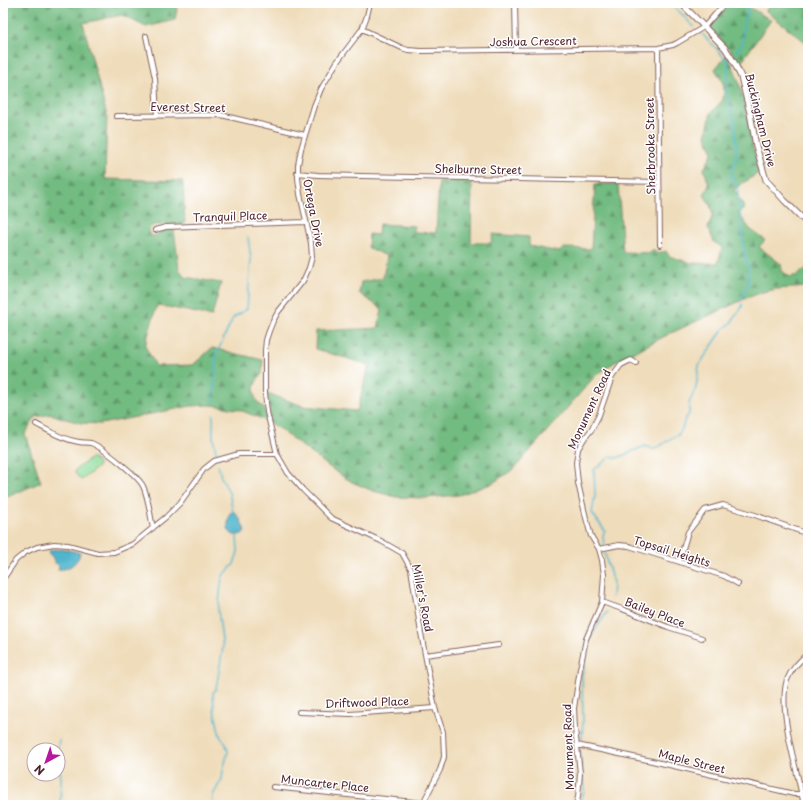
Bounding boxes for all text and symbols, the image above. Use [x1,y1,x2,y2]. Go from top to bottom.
street label: Joshua Crescent [489,32,577,50]
street label: Buckingham Drive [741,71,781,169]
street label: Sherbrooke Street [641,97,659,195]
street label: Everest Street [150,98,226,116]
street label: Shelburne Street [434,160,522,178]
street label: Ortega Drive [299,178,329,248]
street label: Tranquil Place [192,206,268,226]
street label: Monument Road [563,366,615,452]
street label: Topsail Heights [631,531,713,571]
street label: Miller's Road [408,563,438,633]
street label: Bailey Place [622,593,688,631]
street label: Driftwood Place [325,692,409,712]
street label: Monument Road [558,703,578,791]
north arrow [26,742,66,782]
street label: Maple Street [657,744,728,778]
text: N [30,761,48,779]
street label: Muncarter Place [280,770,370,796]

